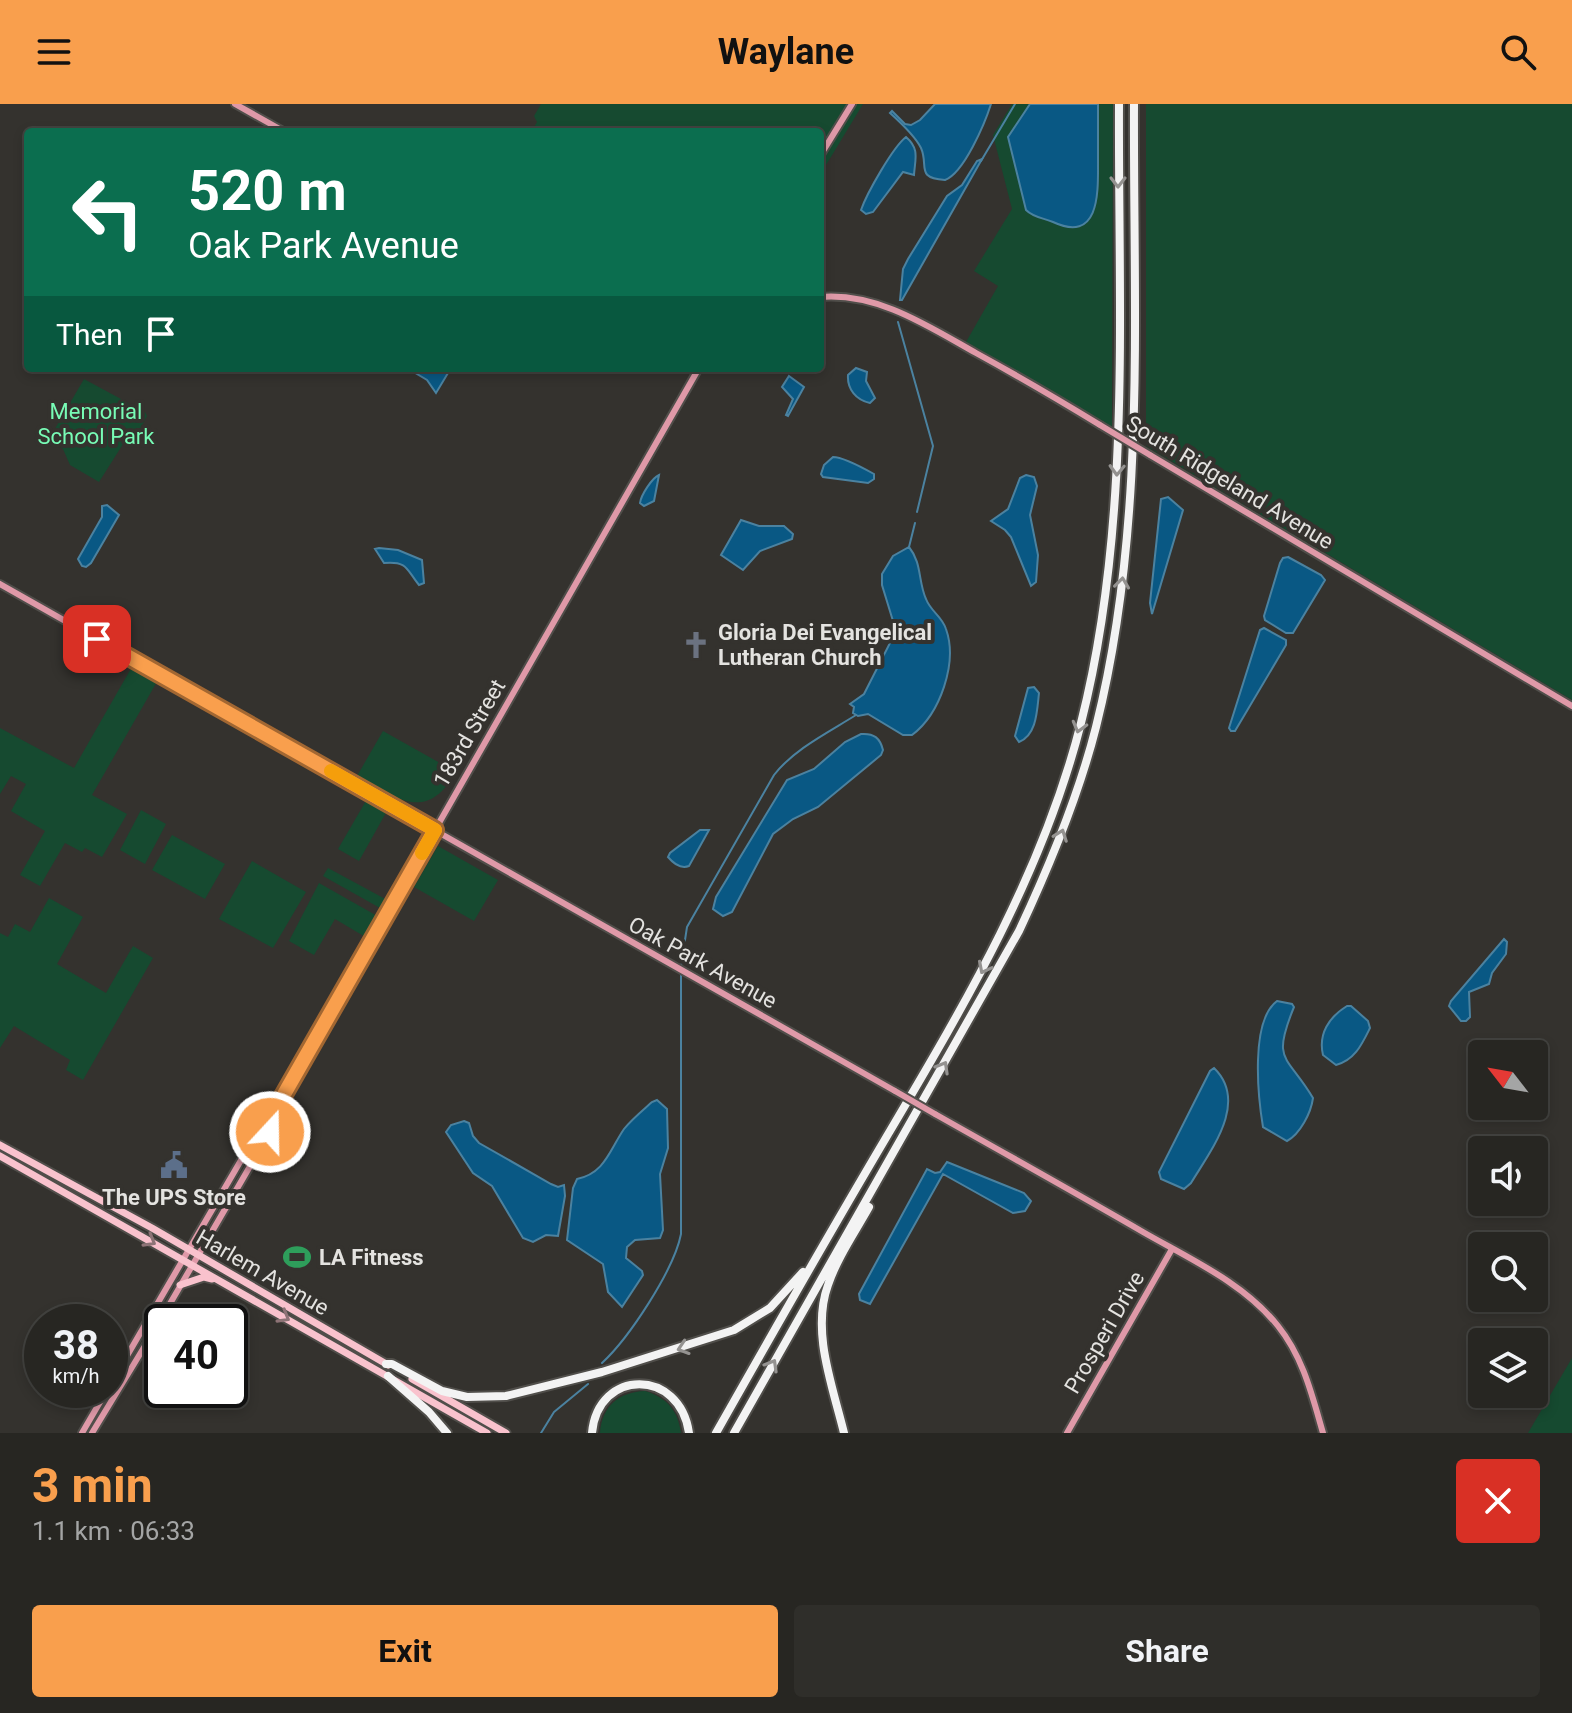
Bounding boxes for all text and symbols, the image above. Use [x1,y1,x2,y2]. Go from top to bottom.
icon: menu [32,30,76,74]
icon: search [1496,30,1540,74]
text: Waylane [718,31,854,73]
text: 520 m [188,158,347,224]
icon: left [56,160,160,264]
one-way arrow [1109,176,1127,189]
text: Oak Park Avenue [188,225,459,267]
icon: arrive [139,312,183,356]
text: Then [56,317,123,352]
park label: Memorial School Park [38,399,155,449]
street label: South Ridgeland Avenue [1122,411,1338,554]
one-way arrow [1108,464,1125,477]
one-way arrow [1113,576,1130,590]
pin [63,605,131,673]
icon: arrive [75,617,119,661]
place label: Gloria Dei Evangelical Lutheran Church [718,620,932,670]
church icon: Gloria Dei Evangelical Lutheran Church [681,630,711,660]
street label: 183rd Street [429,675,510,792]
one-way arrow [1072,719,1089,733]
one-way arrow [1051,829,1068,843]
street label: Oak Park Avenue [624,911,781,1013]
one-way arrow [978,959,993,974]
north arrow [1468,1040,1548,1120]
map controls [1468,1040,1548,1408]
one-way arrow [933,1061,949,1076]
position arrow [228,1090,312,1174]
button: sound [1468,1136,1548,1216]
public building icon: The UPS Store [159,1150,189,1180]
place label: The UPS Store [102,1185,246,1210]
street label: Harlem Avenue [192,1224,333,1320]
one-way arrow [141,1231,156,1247]
button: search [1468,1232,1548,1312]
sports icon: LA Fitness [282,1242,312,1272]
place label: LA Fitness [319,1245,424,1270]
street label: Prosperi Drive [1059,1267,1149,1398]
speed limit sign: 40 [144,1304,248,1408]
one-way arrow [275,1307,289,1323]
text: 38 [53,1322,99,1369]
button: layers [1468,1328,1548,1408]
one-way arrow [677,1338,691,1354]
one-way arrow [762,1359,778,1374]
text: km/h [53,1364,99,1388]
text: 3 min [32,1457,153,1514]
button: close [1456,1459,1540,1543]
text: 1.1 km · 06:33 [32,1516,195,1546]
button: Exit [32,1605,778,1697]
button: Share [794,1605,1540,1697]

